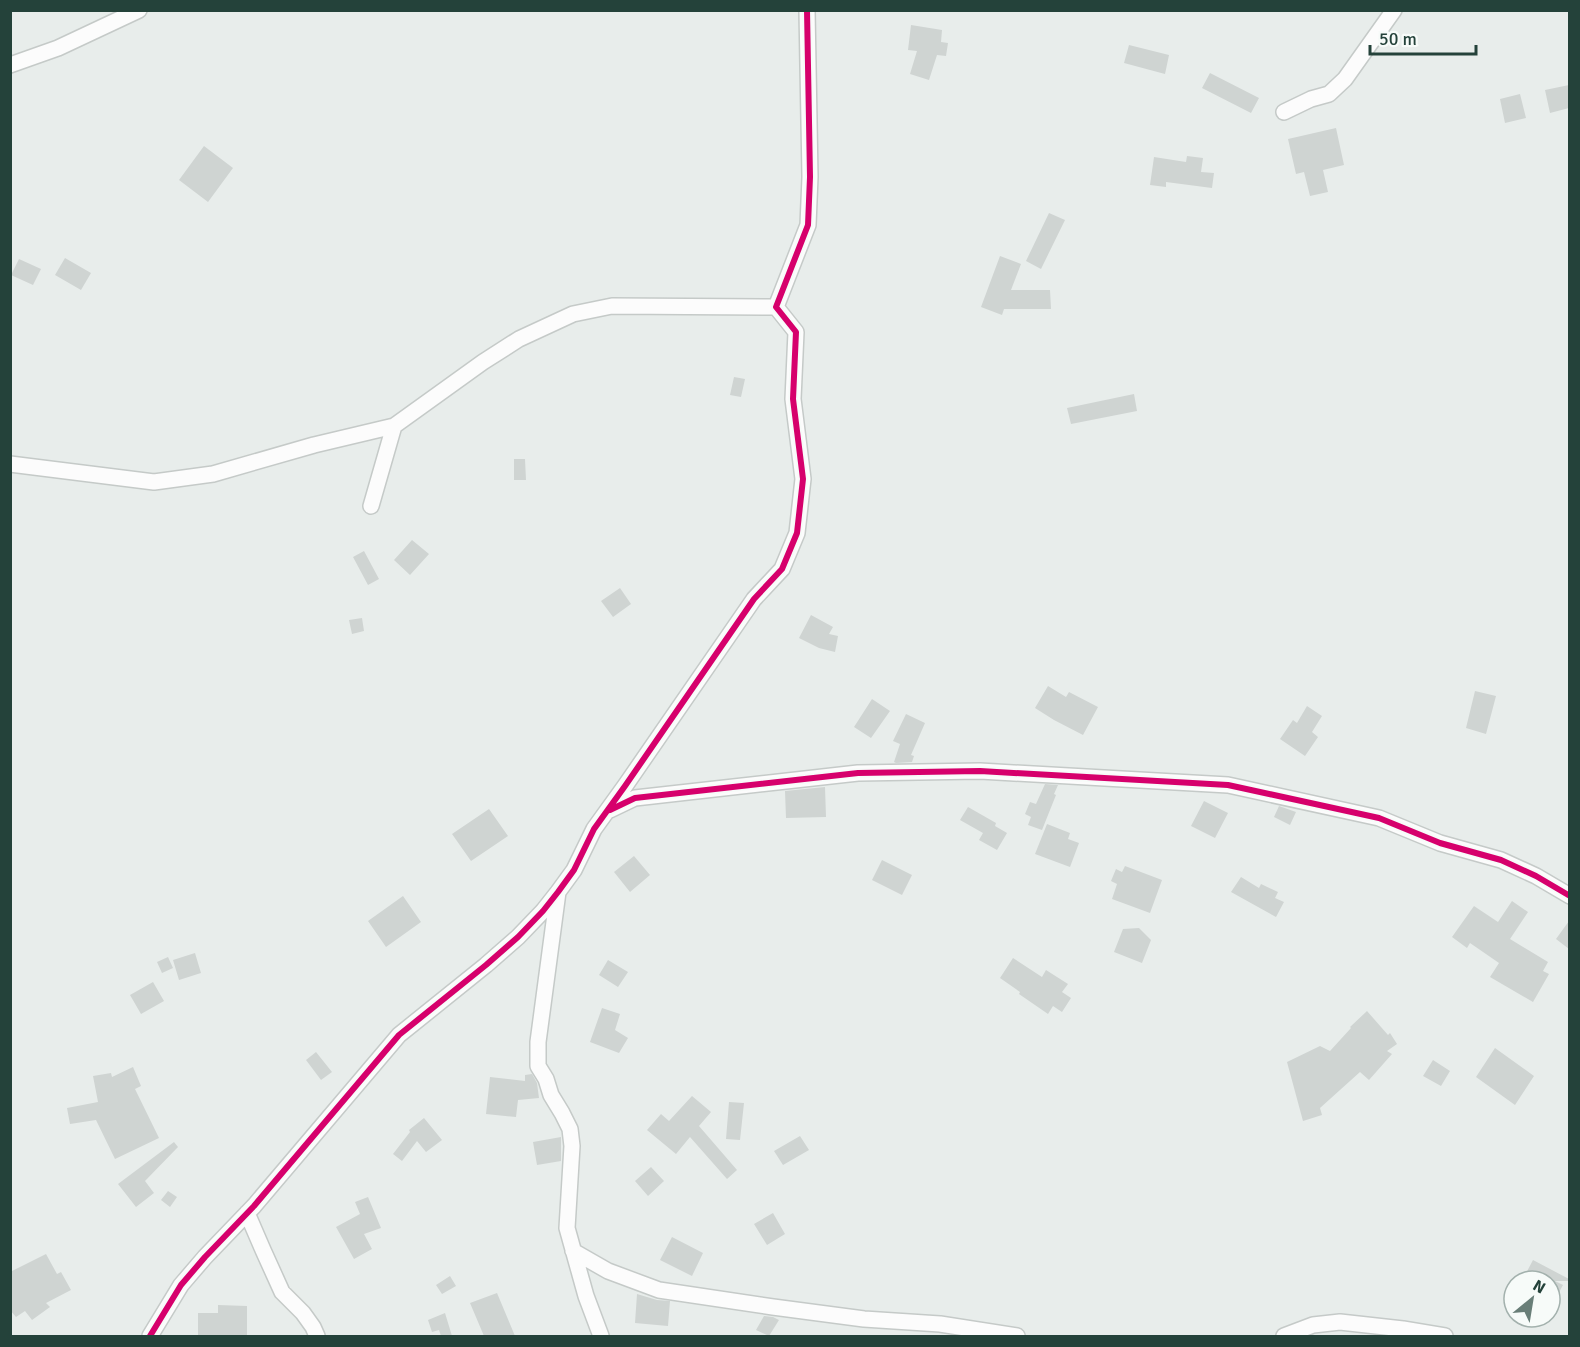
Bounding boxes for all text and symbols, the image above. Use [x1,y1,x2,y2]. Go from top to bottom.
scale bar [1370,18,1476,56]
text: 50 m [1379,28,1417,50]
north arrow [1502,1269,1562,1329]
text: N [1529,1275,1549,1298]

